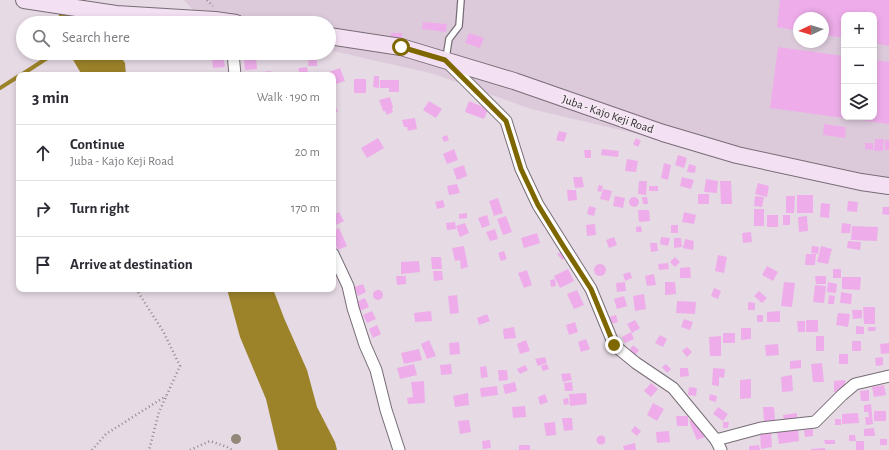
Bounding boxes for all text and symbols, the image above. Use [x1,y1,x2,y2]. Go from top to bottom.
north arrow [793,12,829,48]
map controls [841,12,877,120]
button: + [841,12,877,48]
search box [16,16,336,60]
icon: search [30,27,52,49]
text: Search here [62,30,130,45]
route start [392,38,410,56]
button: − [841,48,877,84]
button: layers [841,84,877,120]
text: 3 min [32,89,69,106]
text: Walk · 190 m [257,91,320,104]
street label: Juba - Kajo Keji Road [560,93,655,136]
text: Continue [70,137,125,152]
icon: ahead [32,142,54,164]
text: 20 m [295,146,320,159]
text: Juba - Kajo Keji Road [70,155,174,168]
icon: right [32,198,54,220]
text: Turn right [70,201,129,216]
text: 170 m [291,202,320,215]
icon: arrive [32,254,54,276]
text: Arrive at destination [70,257,193,272]
route end [605,336,623,354]

